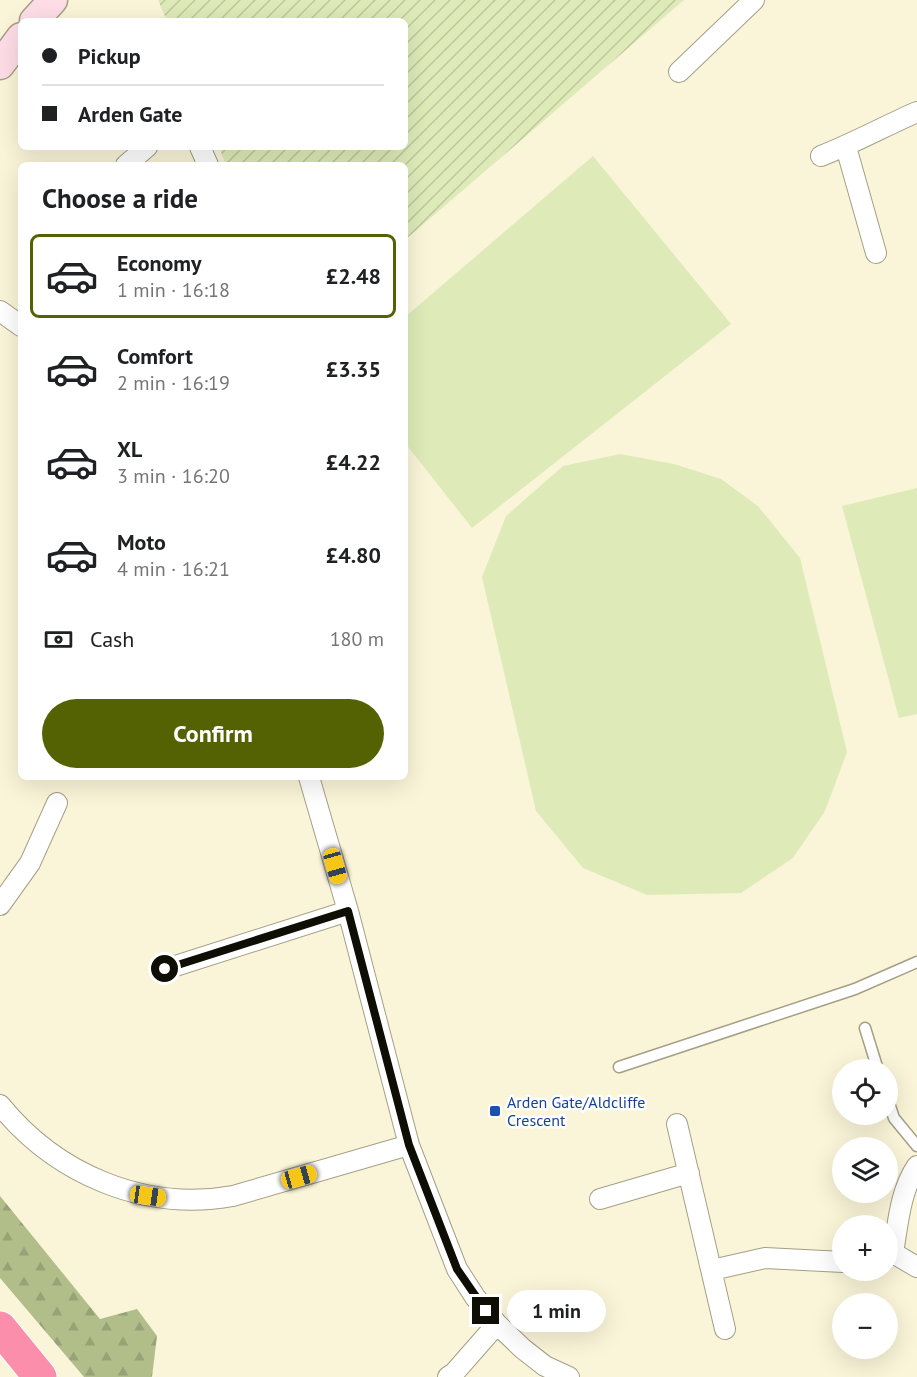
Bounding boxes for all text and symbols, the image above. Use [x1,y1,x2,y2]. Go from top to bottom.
text: Pickup [78,42,141,70]
text: Arden Gate [78,100,182,128]
text: Choose a ride [42,181,198,215]
icon: car [45,249,99,303]
text: Economy [117,249,201,277]
text: £2.48 [326,262,381,290]
text: 1 min · 16:18 [117,277,230,303]
icon: car [45,342,99,396]
text: Comfort [117,342,193,370]
text: £3.35 [326,355,381,383]
text: 2 min · 16:19 [117,370,230,396]
icon: car [45,435,99,489]
text: XL [117,435,142,463]
text: £4.22 [326,448,381,476]
text: 3 min · 16:20 [117,463,230,489]
icon: car [45,528,99,582]
text: Moto [117,528,166,556]
text: £4.80 [326,541,381,569]
text: 4 min · 16:21 [117,556,230,582]
icon: cash [42,623,75,656]
text: Cash [90,625,134,653]
text: 180 m [330,626,384,652]
button: Confirm [42,699,384,768]
car [321,846,349,886]
route start [151,955,178,982]
map controls [832,1059,898,1359]
button: locate [832,1059,898,1125]
place label: Arden Gate/Aldcliffe Crescent [507,1092,645,1130]
marker: Arden Gate/Aldcliffe Crescent [488,1104,502,1118]
button: layers [832,1137,898,1203]
car [279,1163,319,1191]
car [129,1185,167,1207]
button: + [832,1215,898,1281]
callout: 1 min [507,1290,606,1332]
button: − [832,1293,898,1359]
route end [472,1297,499,1324]
text: 1 min [532,1298,581,1324]

